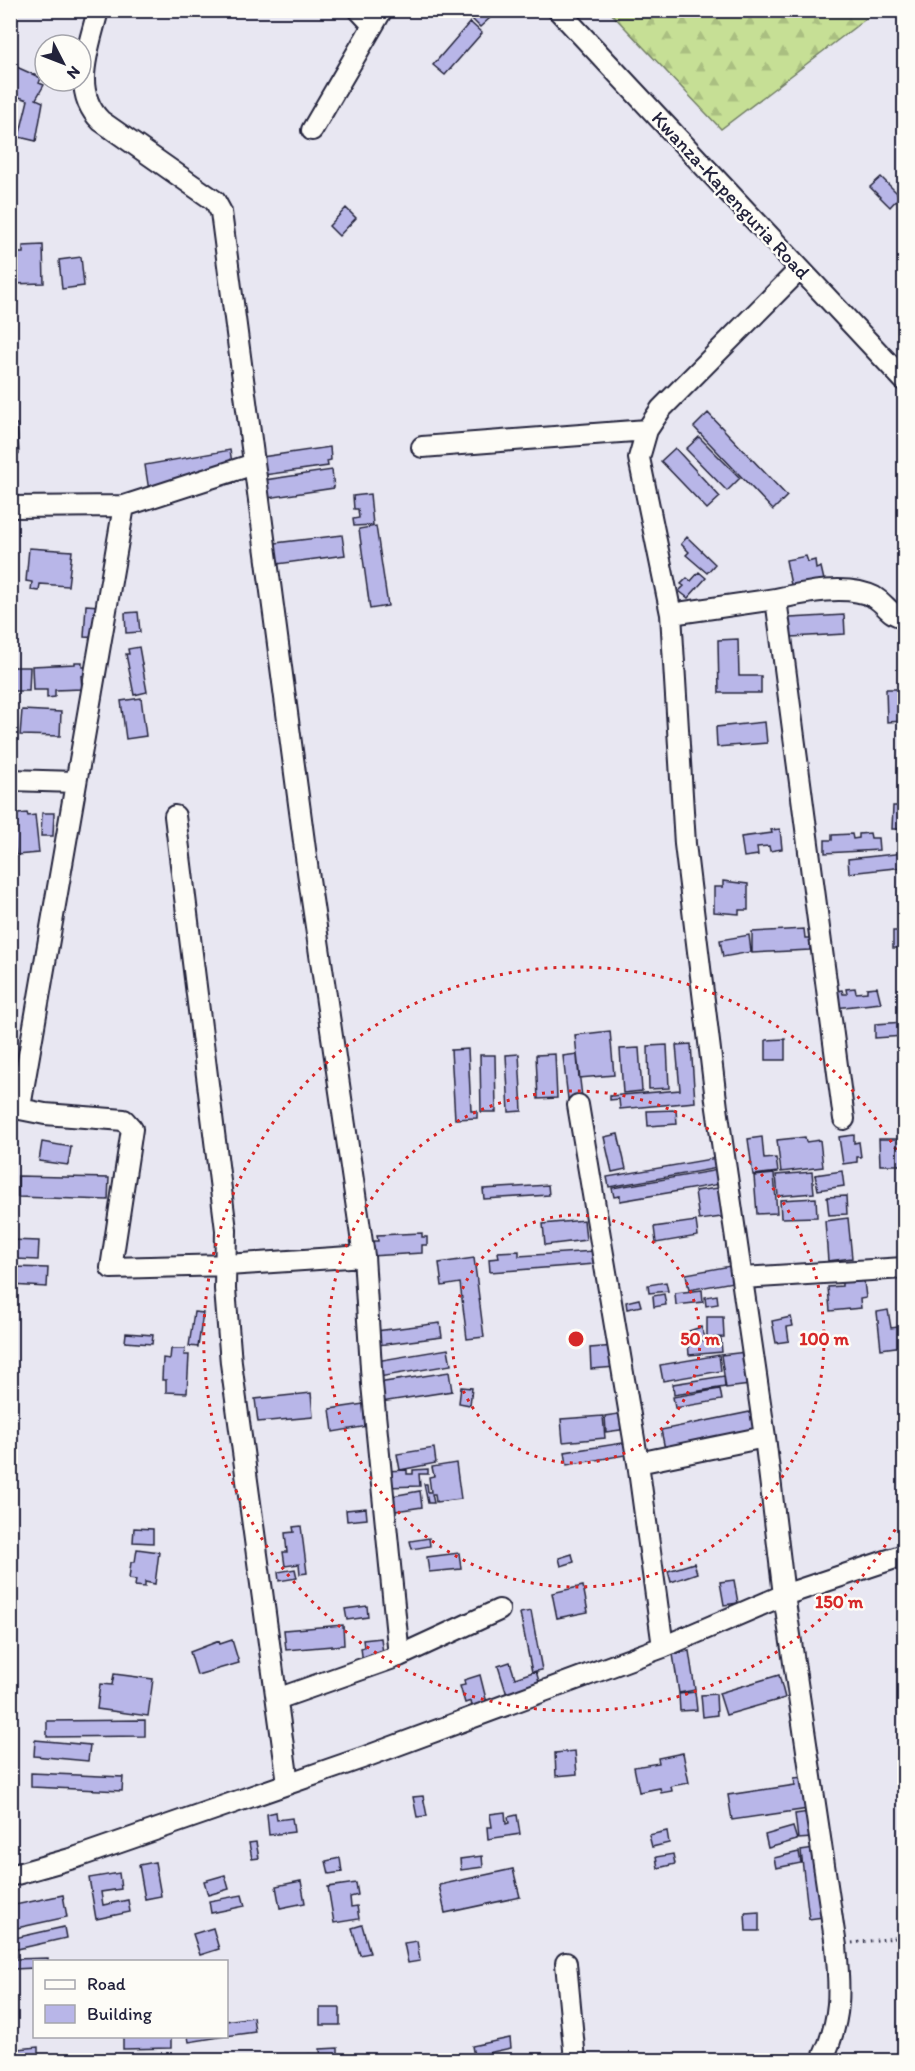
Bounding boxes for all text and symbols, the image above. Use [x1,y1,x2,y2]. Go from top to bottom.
north arrow [33,33,93,93]
text: N [63,62,84,83]
street label: Kwanza-Kapenguria Road [647,106,815,284]
text: 50 m [680,1328,721,1350]
text: 100 m [799,1328,850,1350]
centre of rings [566,1329,586,1349]
text: 150 m [815,1591,864,1613]
legend [33,1960,228,2038]
text: Road [87,1973,126,1995]
text: Building [87,2003,153,2025]

